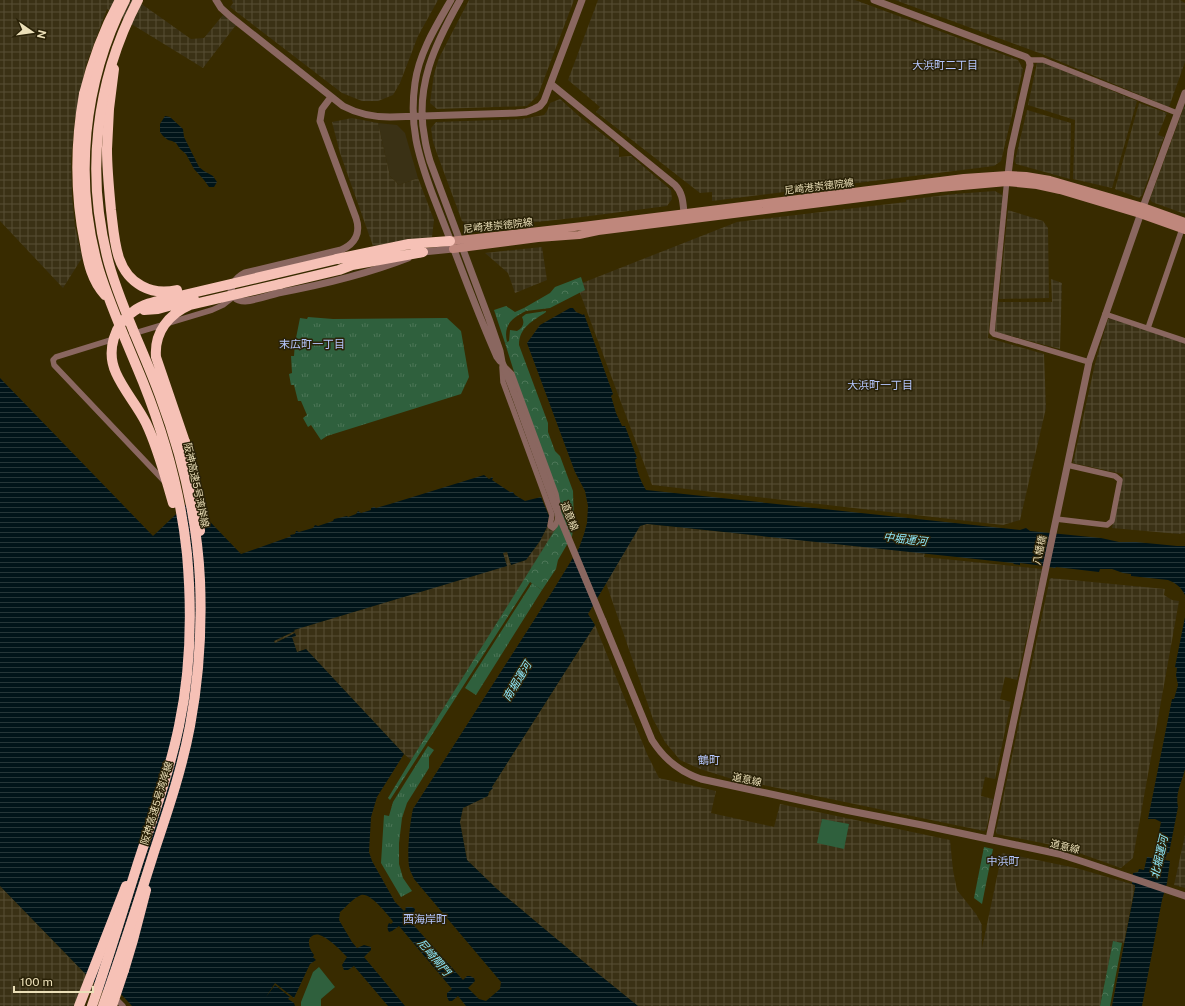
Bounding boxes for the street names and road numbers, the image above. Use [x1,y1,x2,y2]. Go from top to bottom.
street label: 尼崎港崇徳院線 [784,176,854,196]
street label: 尼崎港崇徳院線 [463,215,533,235]
street label: 阪神高速5号湾岸線 [182,441,212,529]
street label: 道意線 [559,500,581,532]
street label: 八幡橋 [1030,534,1048,566]
street label: 阪神高速5号湾岸線 [138,760,174,846]
street label: 道意線 [731,770,763,788]
street label: 道意線 [1049,837,1081,855]

